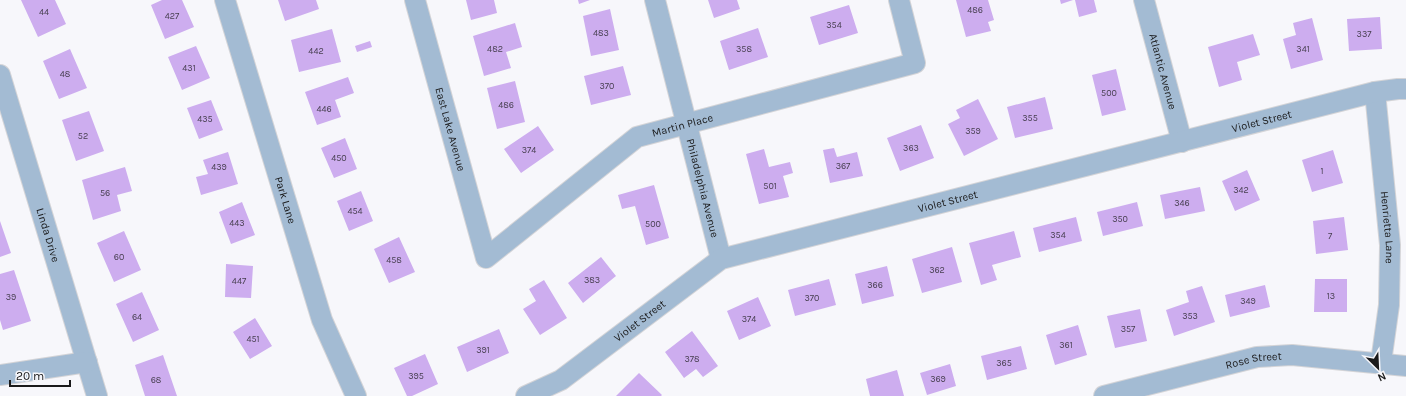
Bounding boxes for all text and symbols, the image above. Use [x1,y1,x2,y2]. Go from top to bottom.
house number: 486 [967,5,983,15]
house number: 44 [39,7,49,17]
house number: 427 [165,11,180,21]
house number: 354 [826,20,842,30]
house number: 483 [593,28,609,38]
house number: 337 [1357,29,1372,39]
street label: Atlantic Avenue [1146,32,1179,111]
house number: 482 [487,44,503,54]
house number: 358 [736,44,752,54]
house number: 341 [1296,44,1310,54]
house number: 442 [308,46,324,56]
house number: 431 [182,63,196,73]
house number: 48 [60,69,71,79]
house number: 370 [600,81,614,91]
street label: East Lake Avenue [432,86,468,173]
house number: 500 [1101,88,1117,98]
house number: 486 [498,100,514,110]
house number: 446 [316,104,332,114]
street label: Violet Street [1230,108,1293,135]
street label: Martin Place [651,111,715,140]
house number: 355 [1022,113,1038,123]
house number: 435 [197,114,213,124]
house number: 359 [965,126,981,136]
house number: 52 [78,131,88,141]
street label: Philadelphia Avenue [684,137,721,239]
house number: 363 [903,143,919,153]
house number: 374 [522,145,536,155]
house number: 450 [331,153,347,163]
house number: 367 [836,161,851,171]
house number: 439 [211,162,227,172]
house number: 1 [1321,166,1324,176]
street label: Park Lane [272,175,299,226]
house number: 501 [763,181,777,191]
house number: 342 [1233,185,1249,195]
house number: 56 [100,188,110,198]
street label: Violet Street [916,188,979,215]
street label: Henrietta Lane [1378,190,1396,264]
house number: 346 [1174,198,1190,208]
street label: Linda Drive [34,206,62,264]
house number: 454 [347,206,363,216]
house number: 350 [1112,214,1128,224]
house number: 443 [229,218,245,228]
house number: 500 [645,219,661,229]
house number: 354 [1050,230,1066,240]
house number: 7 [1328,231,1333,241]
house number: 60 [114,252,124,262]
house number: 458 [386,255,402,265]
house number: 362 [929,265,945,275]
house number: 383 [584,275,600,285]
house number: 447 [232,276,247,286]
house number: 366 [867,280,883,290]
house number: 13 [1327,291,1335,301]
house number: 39 [6,292,16,302]
house number: 370 [805,293,819,303]
house number: 349 [1240,296,1256,306]
street label: Violet Street [612,297,668,345]
house number: 353 [1182,311,1198,321]
house number: 64 [132,312,142,322]
house number: 374 [742,314,756,324]
house number: 357 [1121,324,1136,334]
house number: 451 [246,334,260,344]
house number: 361 [1059,340,1073,350]
house number: 391 [476,345,490,355]
north arrow [1358,348,1398,388]
street label: Rose Street [1224,350,1282,372]
house number: 378 [684,354,700,364]
house number: 365 [996,358,1012,368]
scale bar [10,362,70,388]
text: 20 m [16,369,44,383]
text: N [1376,369,1388,384]
house number: 395 [408,371,424,381]
house number: 369 [930,374,946,384]
house number: 68 [151,375,162,385]

